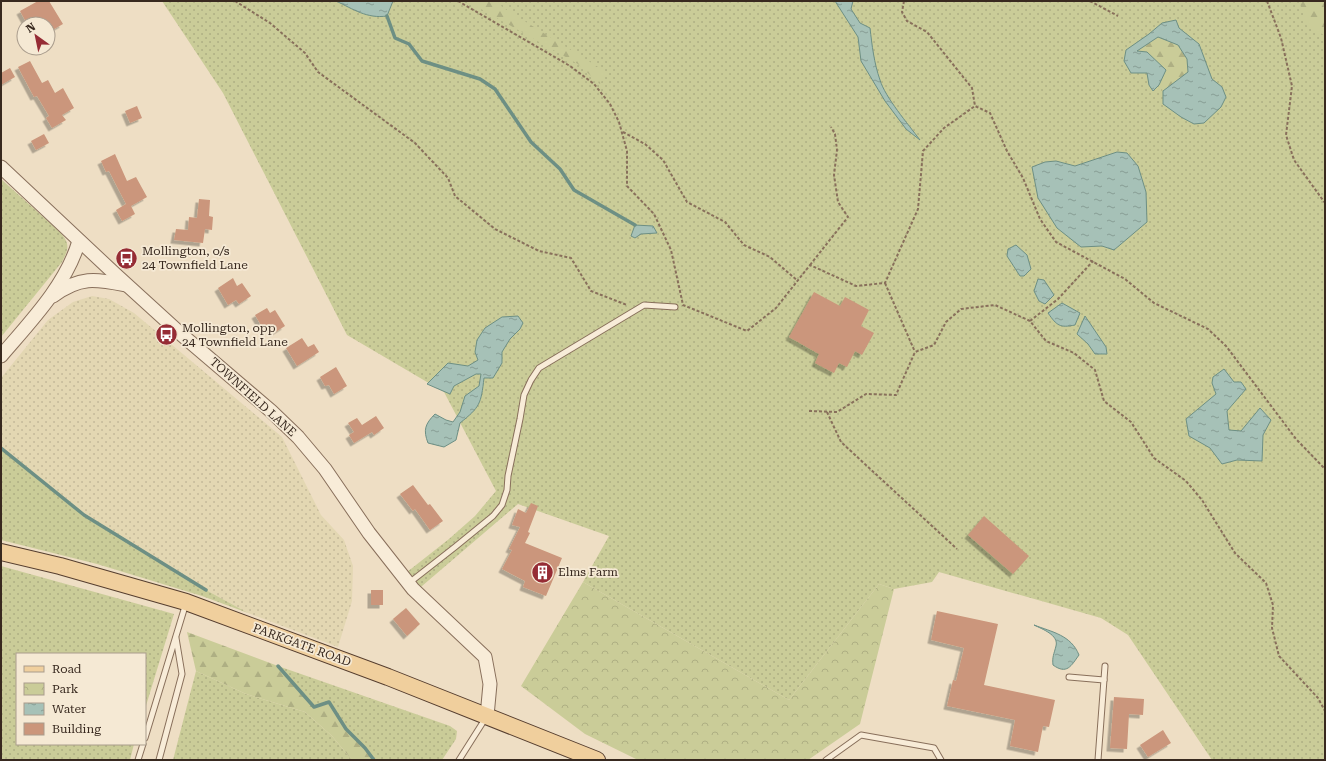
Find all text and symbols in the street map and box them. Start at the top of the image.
north arrow [16,16,56,56]
text: N [24,20,38,36]
place label: Mollington, o/s 24 Townfield Lane [142,244,248,272]
bus stop icon: Mollington, o/s 24 Townfield Lane [113,245,139,271]
place label: Mollington, opp 24 Townfield Lane [182,321,288,349]
bus stop icon: Mollington, opp 24 Townfield Lane [154,322,180,348]
street label: TOWNFIELD LANE [207,355,299,439]
building icon: Elms Farm [529,559,555,585]
place label: Elms Farm [558,565,618,579]
street label: PARKGATE ROAD [251,621,353,669]
legend [16,653,146,745]
text: Road [52,662,82,676]
text: Park [52,682,79,696]
text: Water [52,702,86,716]
text: Building [52,722,101,736]

